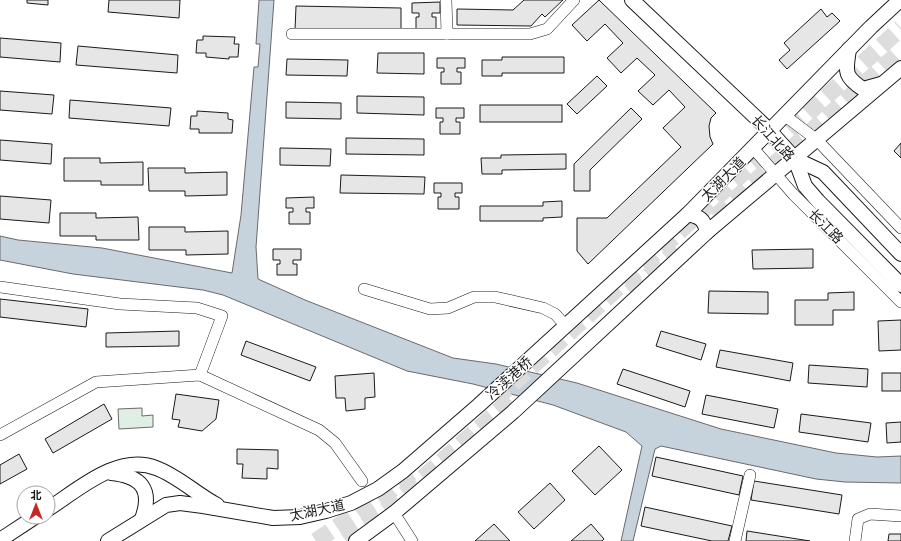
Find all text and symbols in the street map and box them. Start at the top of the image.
street label: 长江北路 [748,111,799,165]
street label: 太湖大道 [696,152,749,205]
street label: 长江路 [805,204,848,247]
street label: 冷渎港桥 [482,352,536,403]
north arrow [16,485,56,525]
text: 北 [31,487,42,502]
street label: 太湖大道 [288,494,346,525]

